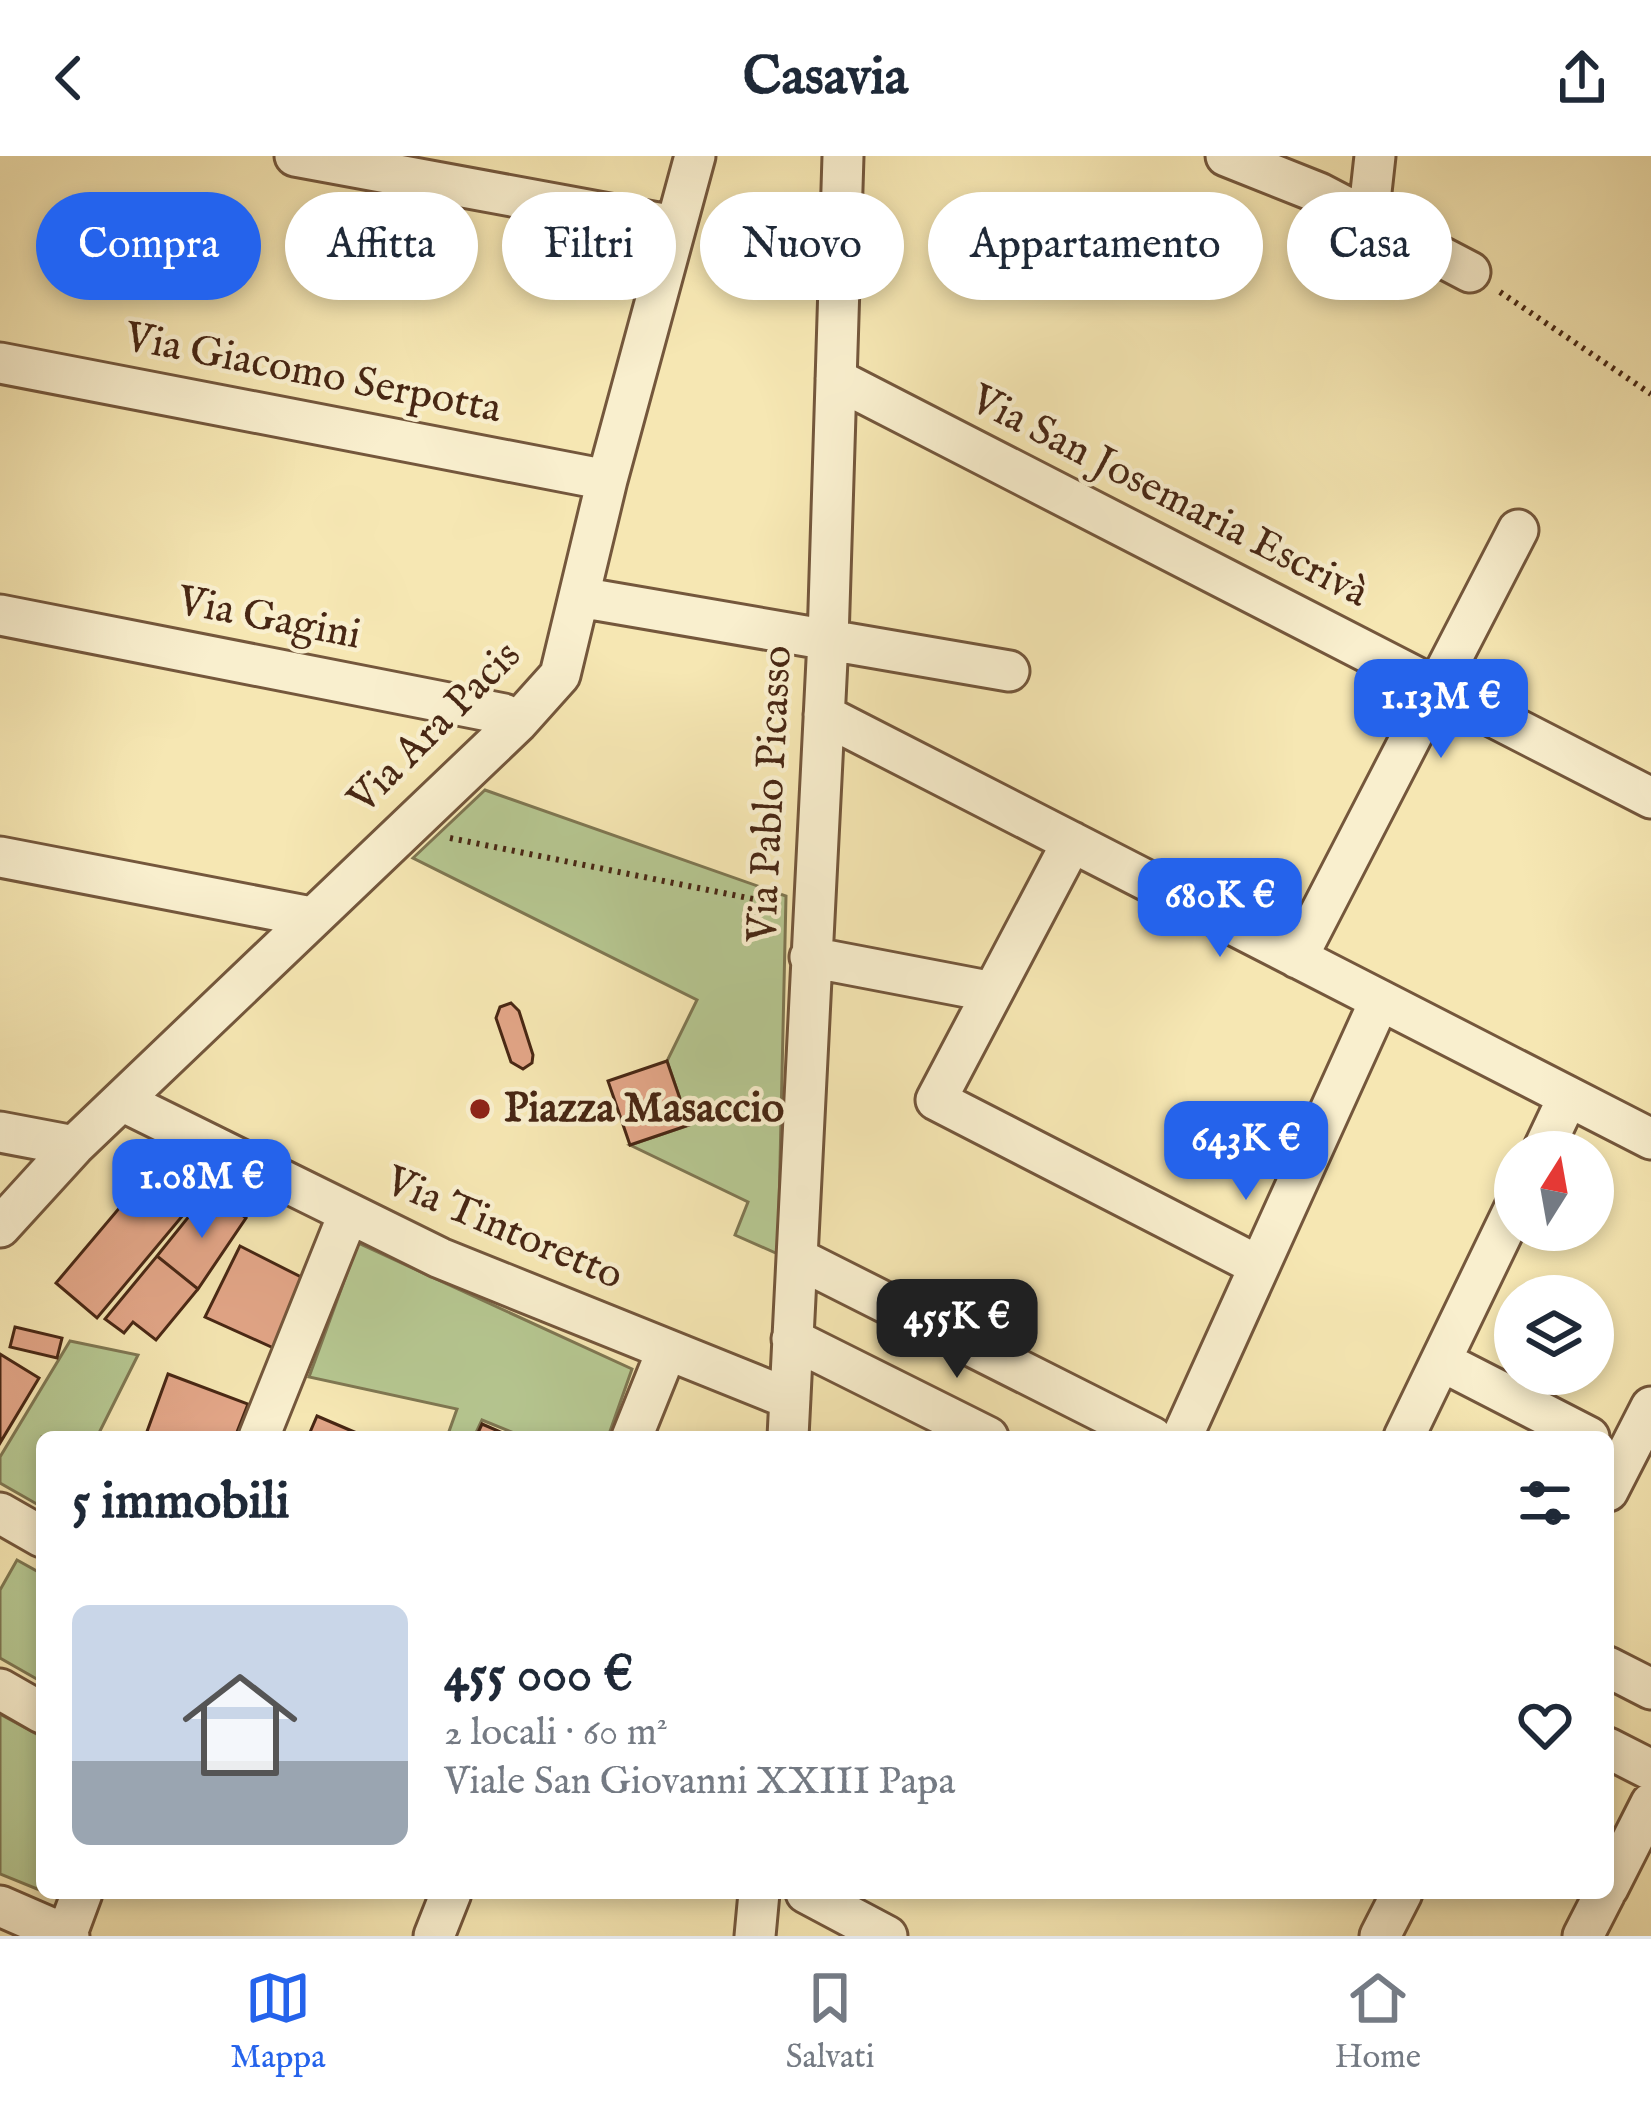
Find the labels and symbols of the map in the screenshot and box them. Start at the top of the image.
street label: Via Giacomo Serpotta [119,311,506,437]
street label: Via San Josemaria Escrivà [960,373,1378,621]
street label: Via Gagini [172,575,365,663]
street label: Via Ara Pacis [337,630,533,826]
street label: Via Pablo Picasso [737,644,805,945]
pin: 1.13M € [1330,659,1552,761]
pin: 680K € [1122,858,1318,960]
place label: Piazza Masaccio [504,1083,784,1136]
marker: Piazza Masaccio [467,1096,493,1122]
pin: 643K € [1148,1101,1344,1203]
north arrow [1494,1131,1614,1251]
pin: 1.08M € [91,1139,313,1241]
street label: Via Tintoretto [376,1155,631,1303]
pin: 455K € [859,1279,1055,1381]

